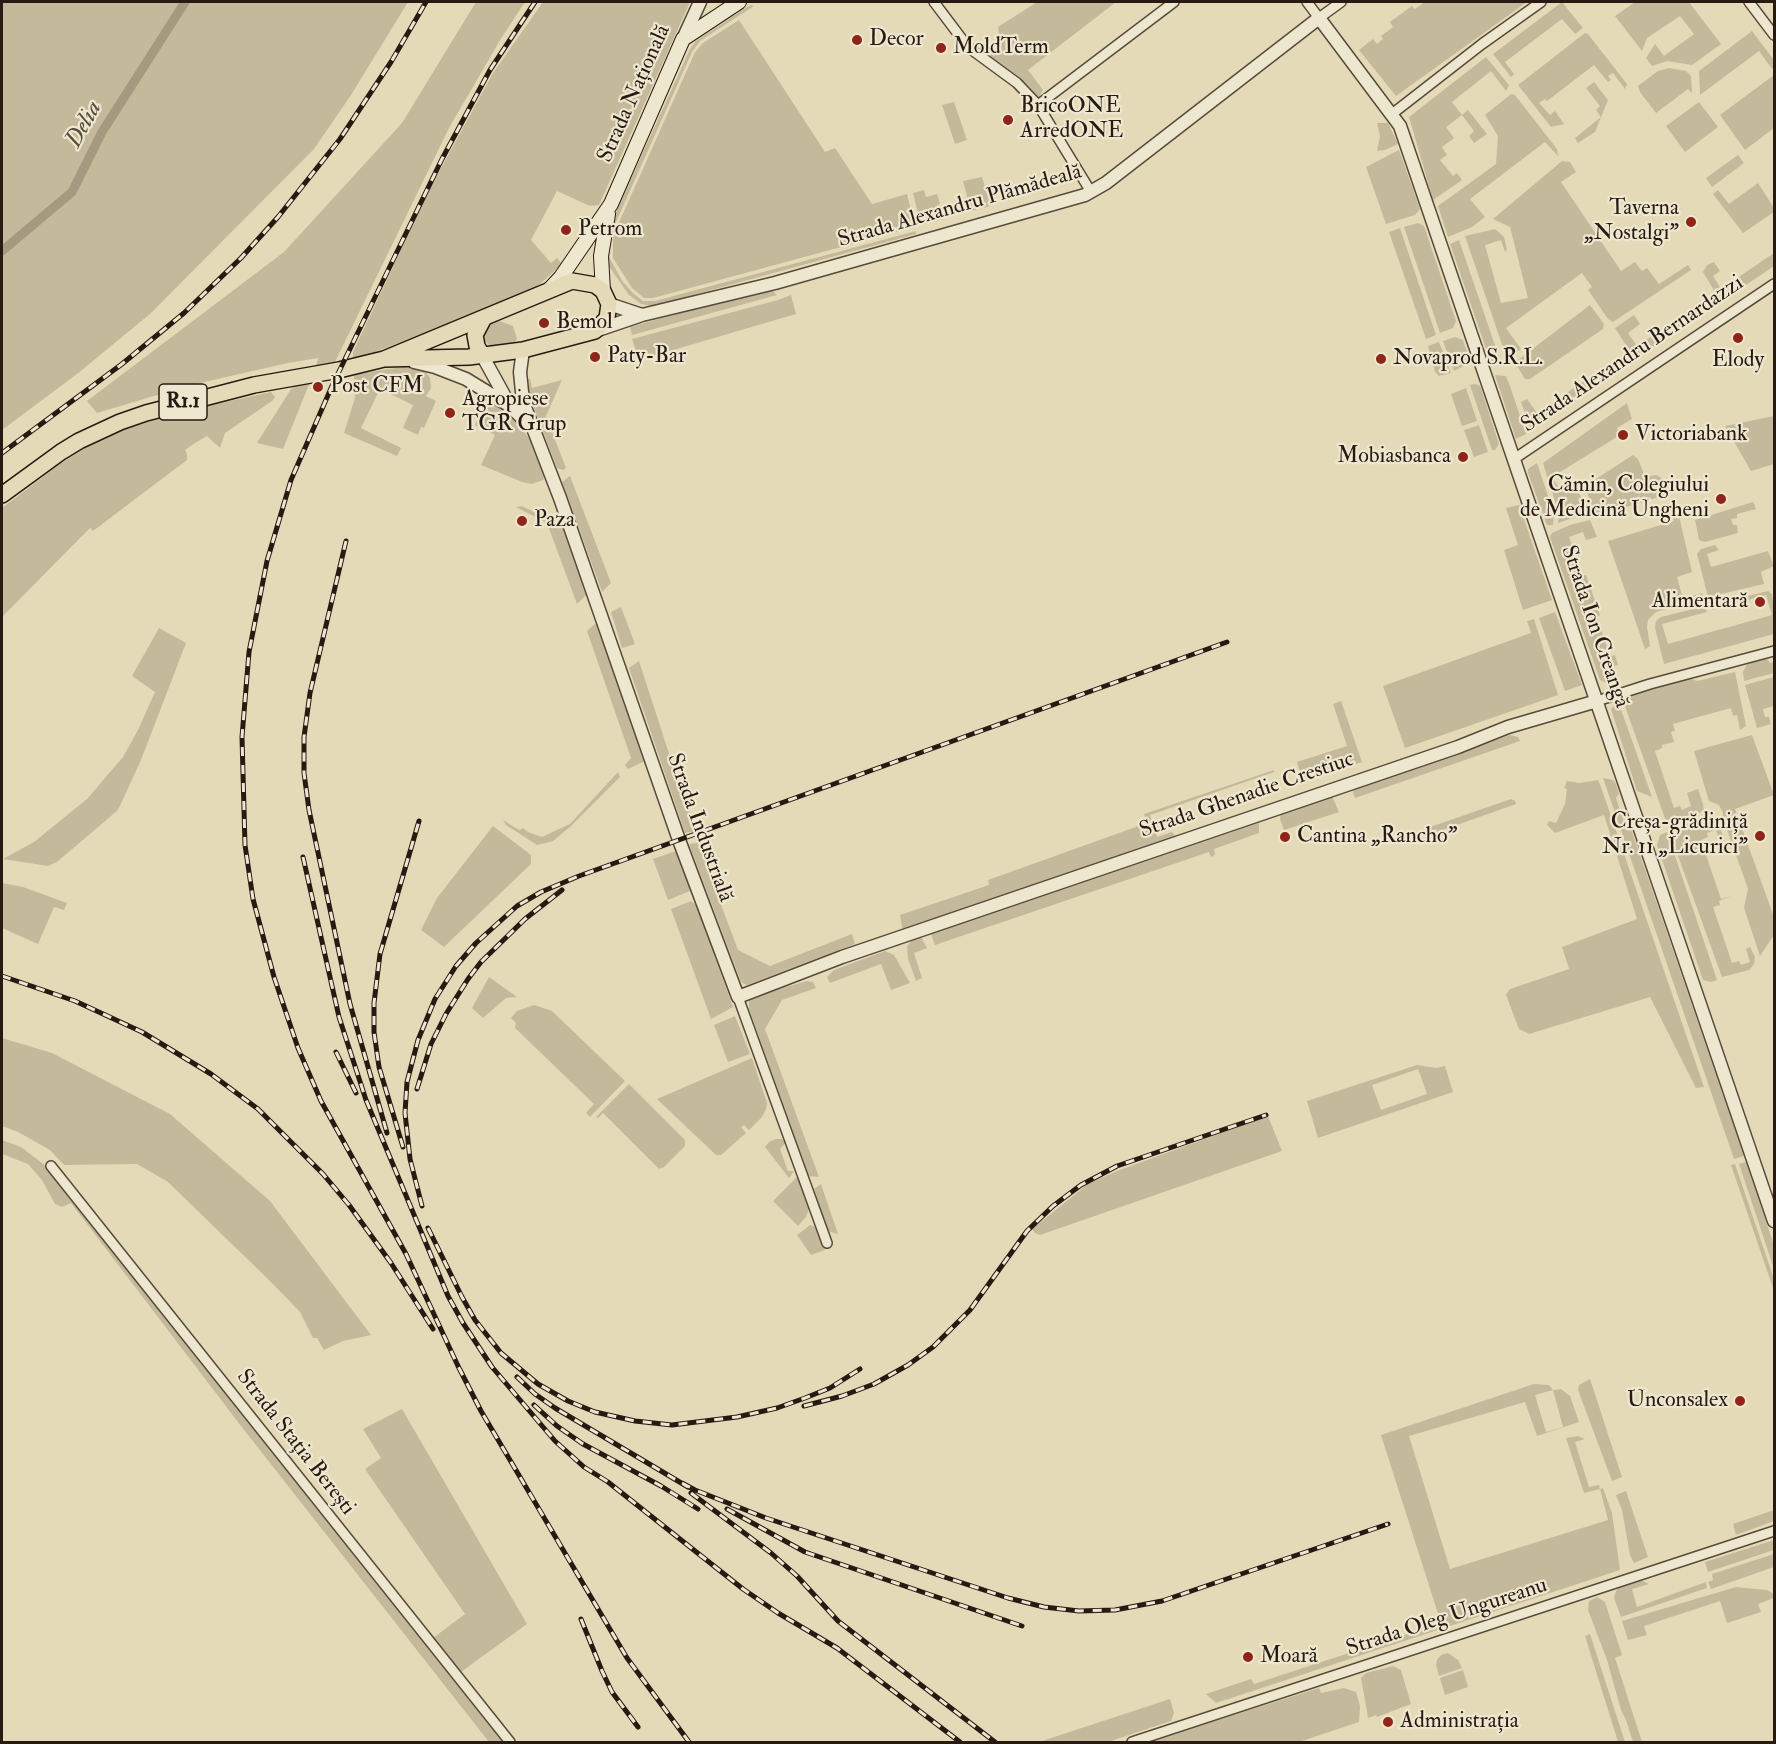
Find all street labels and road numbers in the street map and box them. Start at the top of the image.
street label: Strada Națională [593,21,677,167]
street label: Strada Alexandru Plămădeală [835,160,1085,254]
street label: Strada Alexandru Bernardazzi [1517,271,1749,439]
road number: R1.1 [159,384,207,420]
street label: Strada Ion Creangă [1554,542,1634,712]
street label: Strada Ghenadie Crestiuc [1136,747,1358,845]
street label: Strada Industrială [660,750,738,906]
street label: Strada Stația Berești [230,1365,360,1521]
street label: Strada Oleg Ungureanu [1343,1573,1551,1663]

